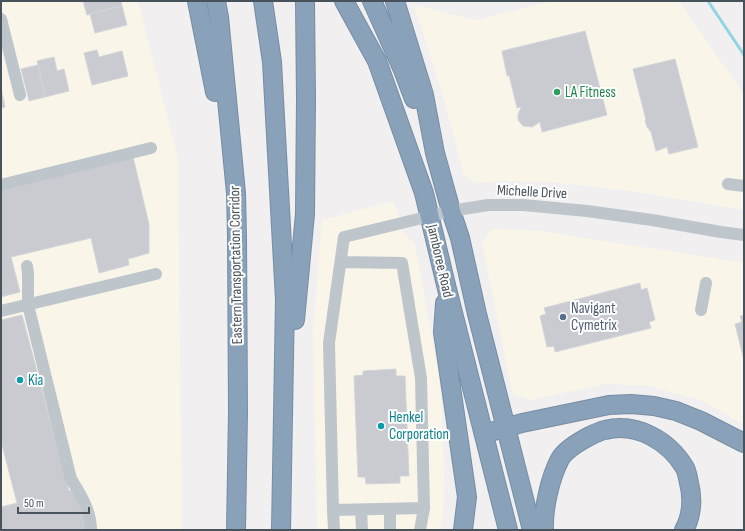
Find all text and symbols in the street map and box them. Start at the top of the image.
place label: LA Fitness [565,83,616,102]
marker: LA Fitness [552,87,562,97]
street label: Michelle Drive [496,181,568,203]
street label: Eastern Transportation Corridor [225,185,247,344]
street label: Jamboree Road [422,222,458,299]
place label: Navigant Cymetrix [571,299,617,335]
marker: Navigant Cymetrix [558,312,568,322]
place label: Kia [28,371,44,390]
marker: Kia [15,375,25,385]
place label: Henkel Corporation [389,408,449,444]
marker: Henkel Corporation [376,421,386,431]
scale bar [18,489,89,515]
text: 50 m [24,496,44,511]

